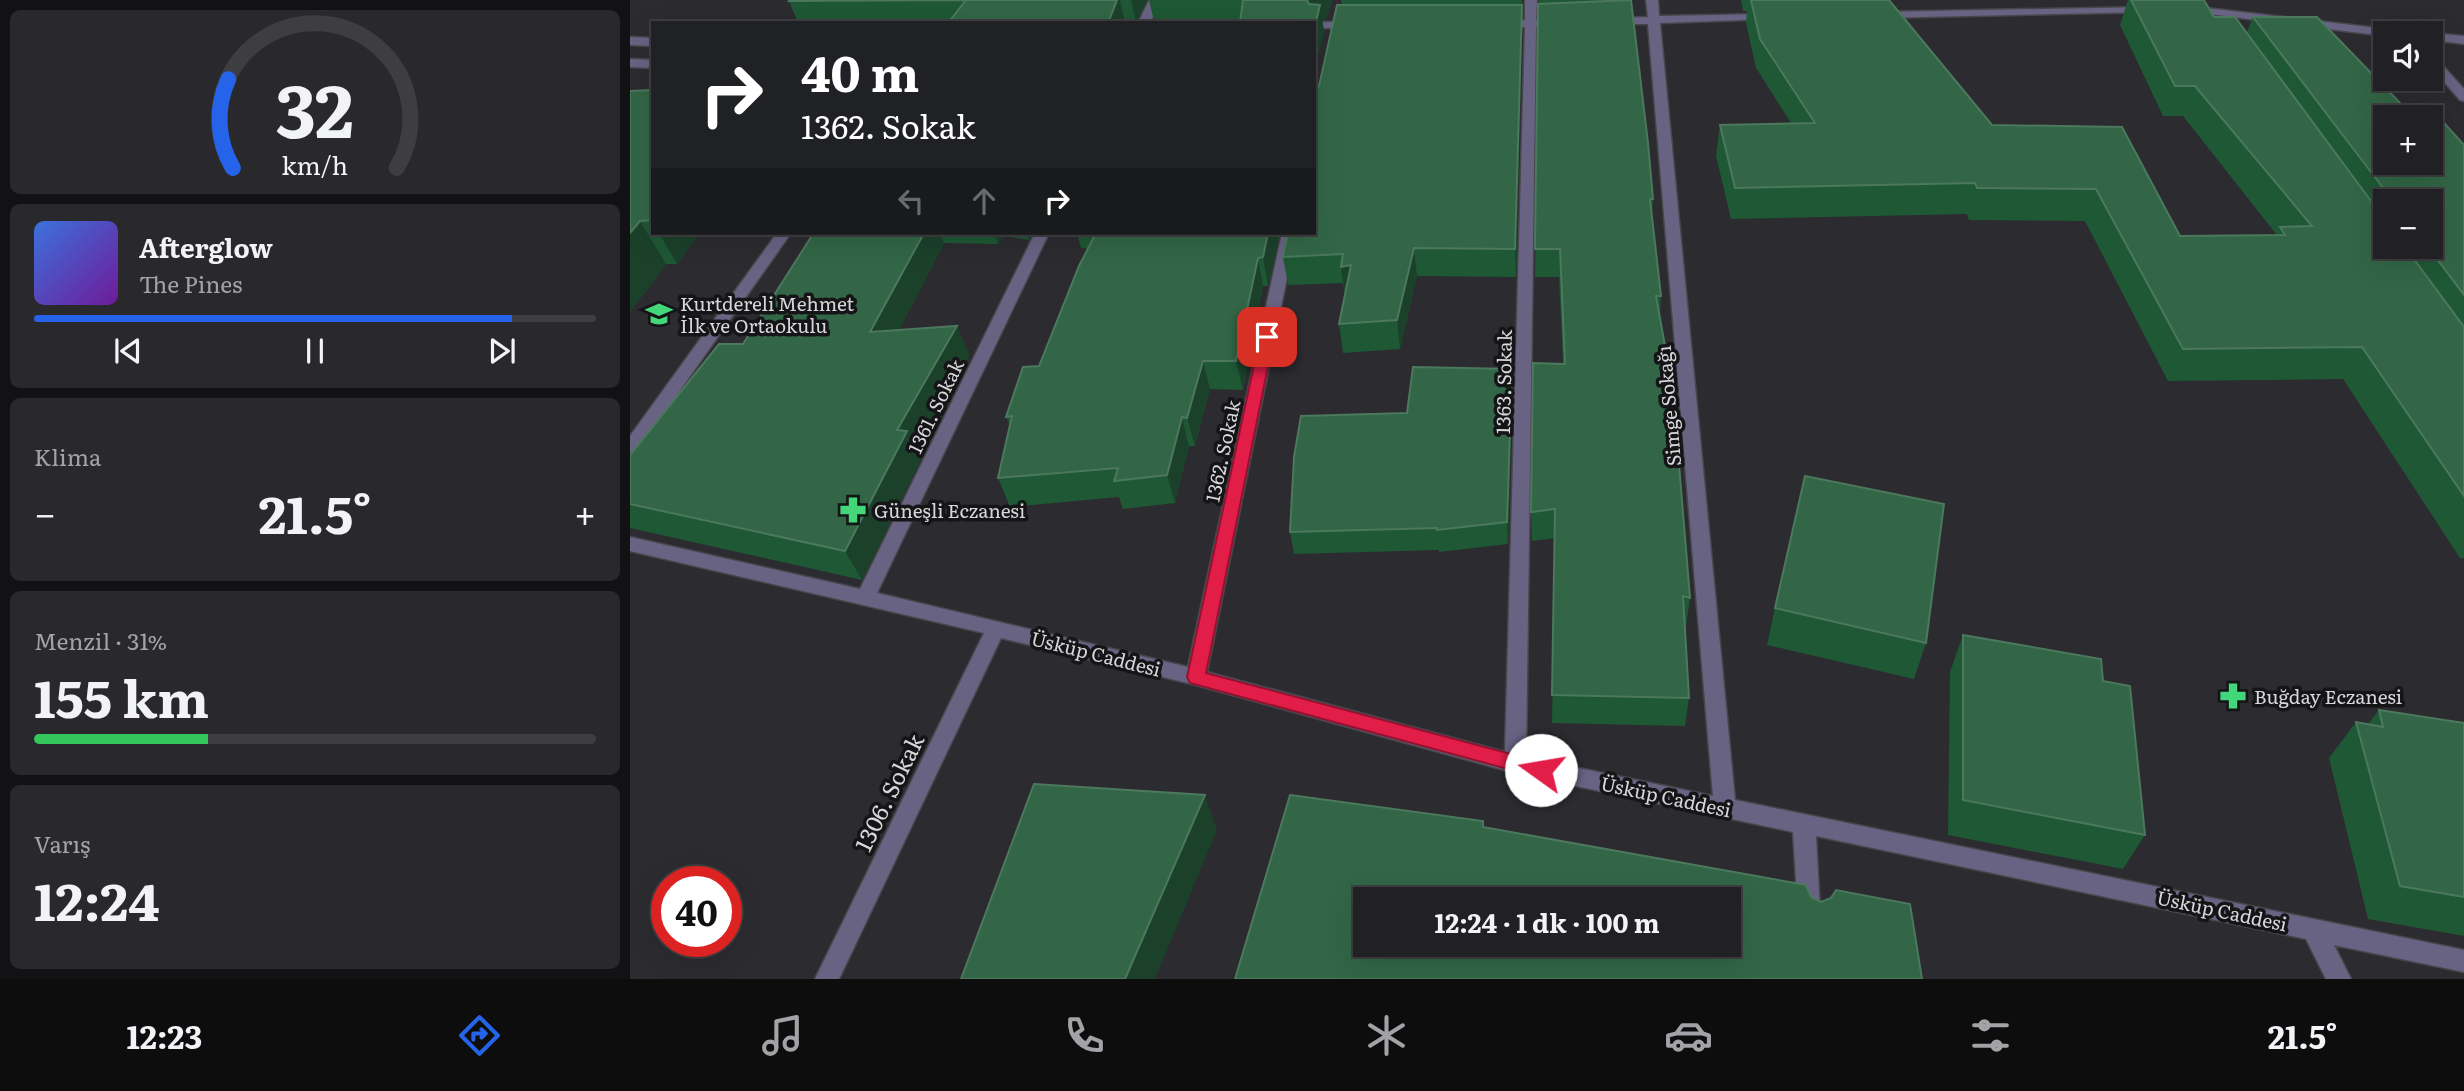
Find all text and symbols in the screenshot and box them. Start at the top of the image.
map controls [2373,21,2443,259]
button: sound [2373,21,2443,91]
text: 40 m [801,34,919,107]
icon: right [686,49,777,140]
text: 32 [276,52,354,160]
text: 1362. Sokak [801,101,975,149]
button: + [2373,105,2443,175]
text: km/h [282,146,348,183]
icon: left [892,182,930,220]
icon: ahead [965,182,1003,220]
icon: right [1038,182,1076,220]
button: − [2373,189,2443,259]
text: Afterglow [139,227,273,266]
text: The Pines [139,266,242,300]
place label: Kurtdereli Mehmet İlk ve Ortaokulu [680,289,855,339]
school or university icon: Kurtdereli Mehmet İlk ve Ortaokulu [644,299,674,329]
pin [1237,307,1297,367]
icon: arrive [1248,318,1286,356]
street label: 1363. Sokak [1488,329,1518,434]
icon: previous [109,332,147,370]
icon: pause [296,332,334,370]
icon: next [483,332,521,370]
street label: Simge Sokağı [1649,345,1687,467]
street label: 1361. Sokak [900,354,970,458]
street label: 1362. Sokak [1198,397,1247,505]
text: Klima [34,439,101,473]
text: 21.5° [258,473,372,550]
text: − [34,483,56,540]
text: + [574,483,596,540]
pharmacy icon: Güneşli Eczanesi [838,495,868,525]
place label: Güneşli Eczanesi [874,496,1025,524]
text: Menzil · 31% [34,623,167,657]
street label: Üsküp Caddesi [1028,623,1164,683]
text: 155 km [34,657,209,734]
pharmacy icon: Buğday Eczanesi [2218,681,2248,711]
place label: Buğday Eczanesi [2254,682,2402,710]
street label: 1306. Sokak [845,727,932,857]
position arrow [1504,733,1578,807]
street label: Üsküp Caddesi [1598,769,1734,823]
text: Varış [34,826,91,860]
text: 12:24 [34,860,160,937]
speed limit sign: 40 [651,866,742,957]
street label: Üsküp Caddesi [2154,883,2290,937]
text: 12:24 · 1 dk · 100 m [1434,902,1660,941]
text: 12:23 [127,1011,202,1059]
icon: directions [455,1011,504,1060]
icon: music [758,1011,807,1060]
icon: phone [1060,1011,1109,1060]
icon: climate [1362,1011,1411,1060]
icon: car [1664,1011,1713,1060]
icon: filters [1966,1011,2015,1060]
text: 21.5° [2268,1011,2337,1059]

